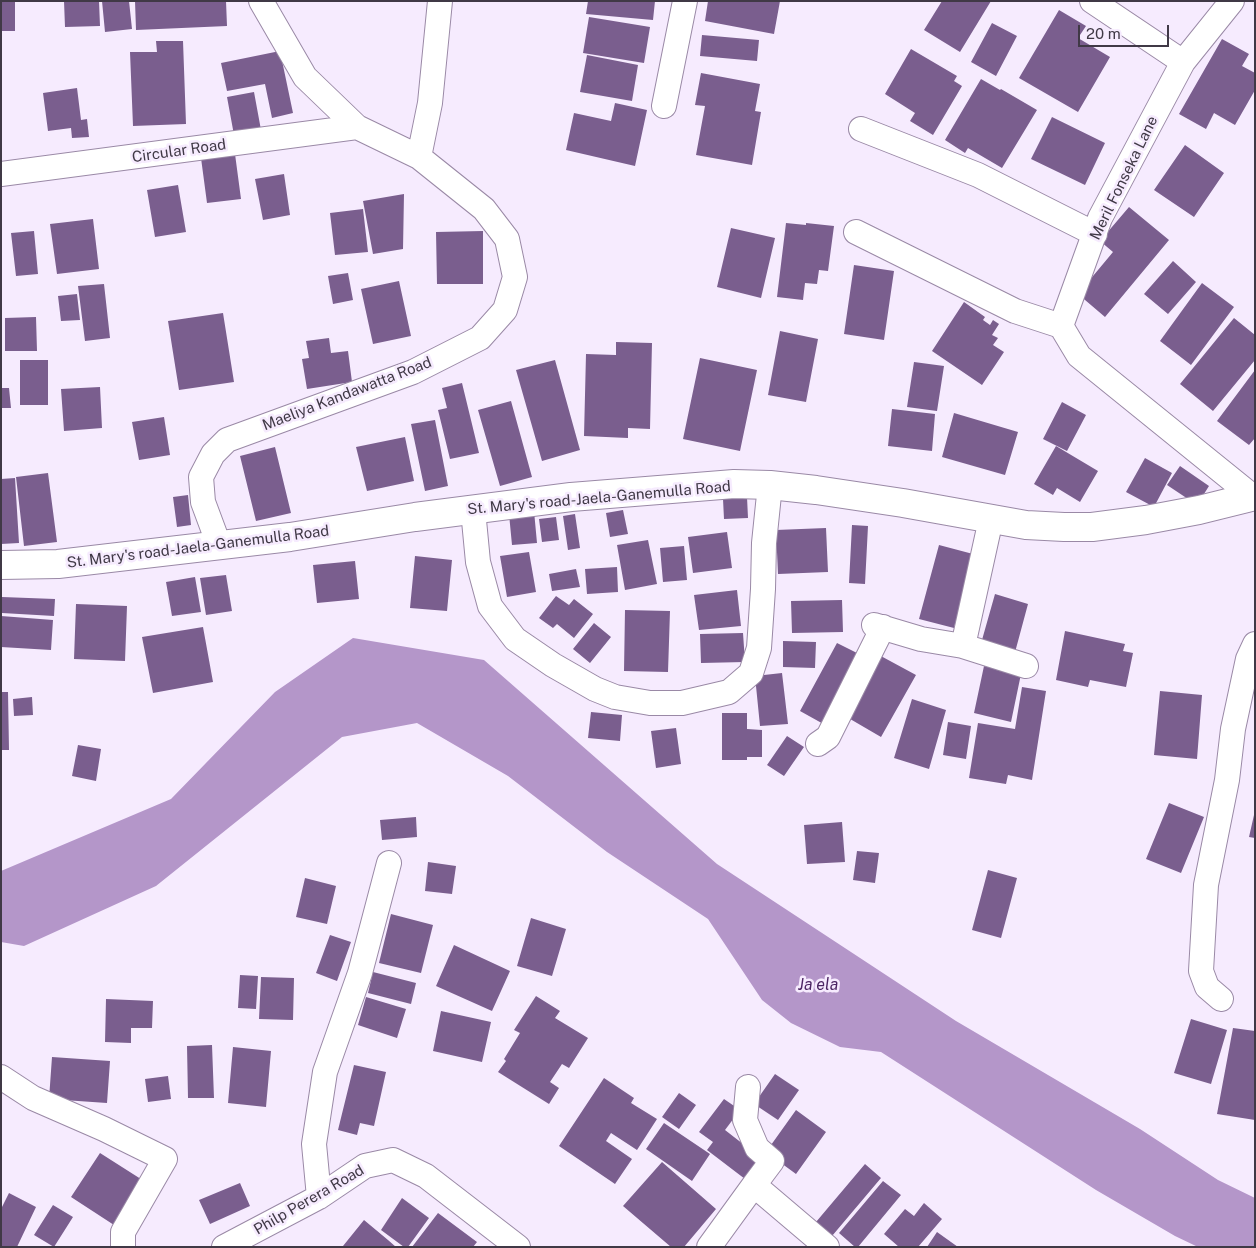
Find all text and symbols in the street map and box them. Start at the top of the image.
scale bar [1081,15,1172,47]
text: 20 m [1086,25,1121,42]
street label: Meril Fonseka Lane [1086,113,1162,243]
street label: Circular Road [131,136,227,166]
street label: Maeliya Kandawatta Road [260,353,434,435]
street label: St. Mary's road-Jaela-Ganemulla Road [467,478,731,518]
street label: St. Mary's road-Jaela-Ganemulla Road [66,522,330,572]
water label: Ja ela [798,975,838,995]
street label: Philp Perera Road [251,1161,367,1239]

